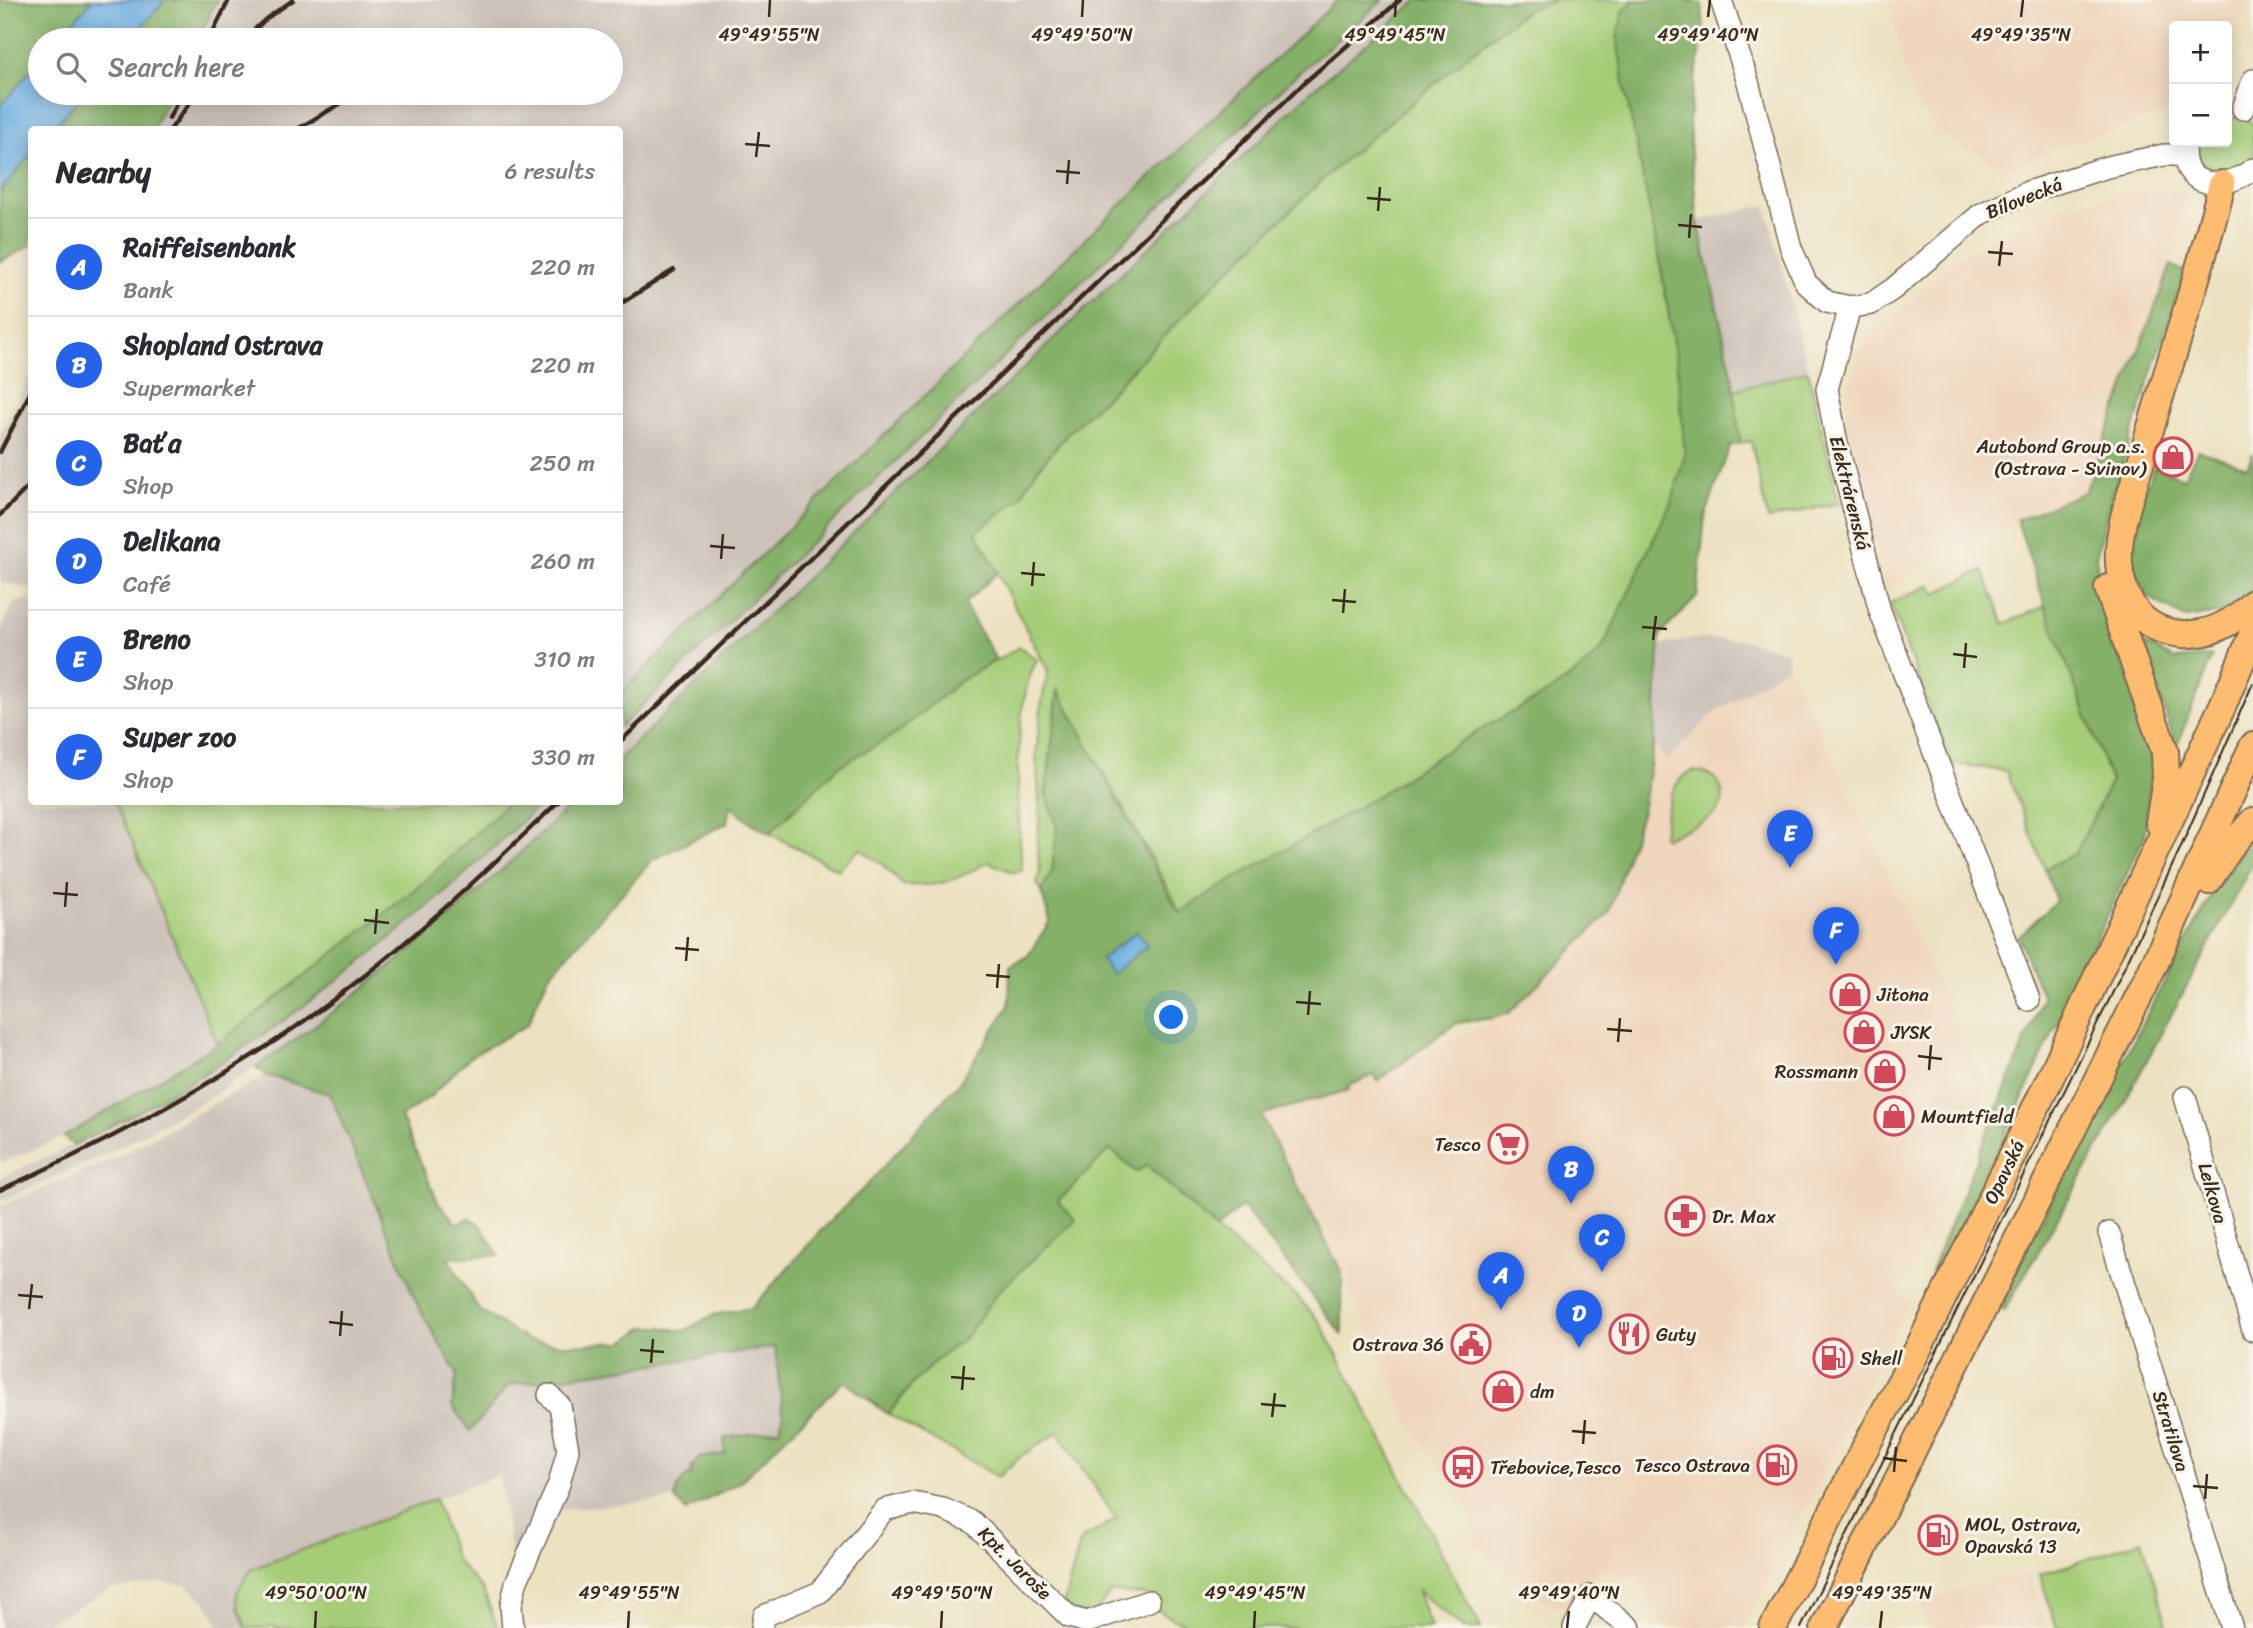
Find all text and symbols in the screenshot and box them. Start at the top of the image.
text: 49°49'55"N [719,19,820,51]
text: 49°49'50"N [1031,19,1133,51]
text: 49°49'45"N [1344,19,1446,51]
text: 49°49'40"N [1657,19,1759,51]
text: 49°49'35"N [1971,19,2071,51]
map controls [2169,21,2232,147]
button: + [2169,21,2232,84]
search box [28,28,623,105]
text: Search here [108,44,245,90]
icon: search [52,48,90,86]
button: − [2169,84,2232,147]
text: Nearby [56,145,151,199]
text: 6 results [505,151,595,192]
street label: Bílovecká [1981,168,2068,228]
text: Raiffeisenbank [123,224,296,270]
text: A [71,247,87,288]
text: 220 m [530,247,595,288]
text: Bank [123,270,174,311]
text: Shopland Ostrava [123,322,323,368]
text: B [72,345,86,386]
text: 220 m [530,345,595,386]
text: Supermarket [123,368,255,409]
text: Baťa [123,420,181,466]
place label: Autobond Group a.s. (Ostrava - Svinov) [1975,430,2147,485]
street label: Elektrárenská [1820,432,1880,554]
shop icon: Autobond Group a.s. (Ostrava - Svinov) [2152,436,2194,478]
text: C [72,443,86,484]
text: 250 m [529,443,595,484]
text: Shop [123,466,173,507]
text: Delikana [123,518,221,564]
text: D [72,541,86,582]
text: 260 m [530,541,595,582]
text: Café [123,564,171,605]
text: Breno [123,616,191,662]
text: E [73,639,85,680]
text: 310 m [534,639,595,680]
text: Shop [123,662,173,703]
text: Super zoo [123,714,236,760]
text: F [73,737,85,778]
text: 330 m [532,737,595,778]
text: Shop [123,760,173,801]
pin: E [1767,810,1813,868]
pin: F [1813,907,1859,965]
shop icon: Jitona [1829,973,1871,1015]
place label: Jitona [1876,978,1929,1011]
your location [1154,1000,1188,1034]
shop icon: JYSK [1843,1011,1885,1053]
place label: JYSK [1890,1016,1932,1049]
shop icon: Rossmann [1864,1050,1906,1092]
place label: Rossmann [1775,1055,1858,1088]
shop icon: Mountfield [1873,1095,1915,1137]
place label: Mountfield [1921,1100,2016,1133]
supermarket icon: Tesco [1487,1123,1529,1165]
place label: Tesco [1435,1128,1481,1161]
street label: Opavská [1974,1134,2034,1210]
pin: B [1548,1146,1594,1204]
street label: Lelkova [2189,1159,2238,1228]
pharmacy icon: Dr. Max [1664,1195,1706,1237]
place label: Dr. Max [1712,1200,1776,1233]
pin: C [1579,1214,1625,1272]
pin: A [1478,1252,1524,1310]
pin: D [1556,1290,1602,1348]
restaurant icon: Guty [1608,1313,1650,1355]
place label: Guty [1656,1318,1696,1351]
public building icon: Ostrava 36 [1450,1323,1492,1365]
place label: Ostrava 36 [1353,1328,1444,1361]
fuel station icon: Shell [1812,1337,1854,1379]
place label: Shell [1860,1342,1903,1375]
shop icon: dm [1482,1370,1524,1412]
place label: dm [1530,1375,1555,1408]
street label: Stratilova [2143,1386,2199,1476]
fuel station icon: Tesco Ostrava [1756,1444,1798,1486]
bus stop icon: Třebovice,Tesco [1442,1446,1484,1488]
place label: Tesco Ostrava [1634,1449,1750,1482]
place label: Třebovice,Tesco [1490,1451,1621,1484]
place label: MOL, Ostrava, Opavská 13 [1965,1508,2082,1563]
fuel station icon: MOL, Ostrava, Opavská 13 [1917,1514,1959,1556]
street label: Kpt. Jaroše [970,1518,1060,1608]
text: 49°50'00"N [265,1577,367,1609]
text: 49°49'55"N [579,1577,680,1609]
text: 49°49'50"N [891,1577,993,1609]
text: 49°49'45"N [1204,1577,1306,1609]
text: 49°49'40"N [1518,1577,1620,1609]
text: 49°49'35"N [1832,1577,1932,1609]

